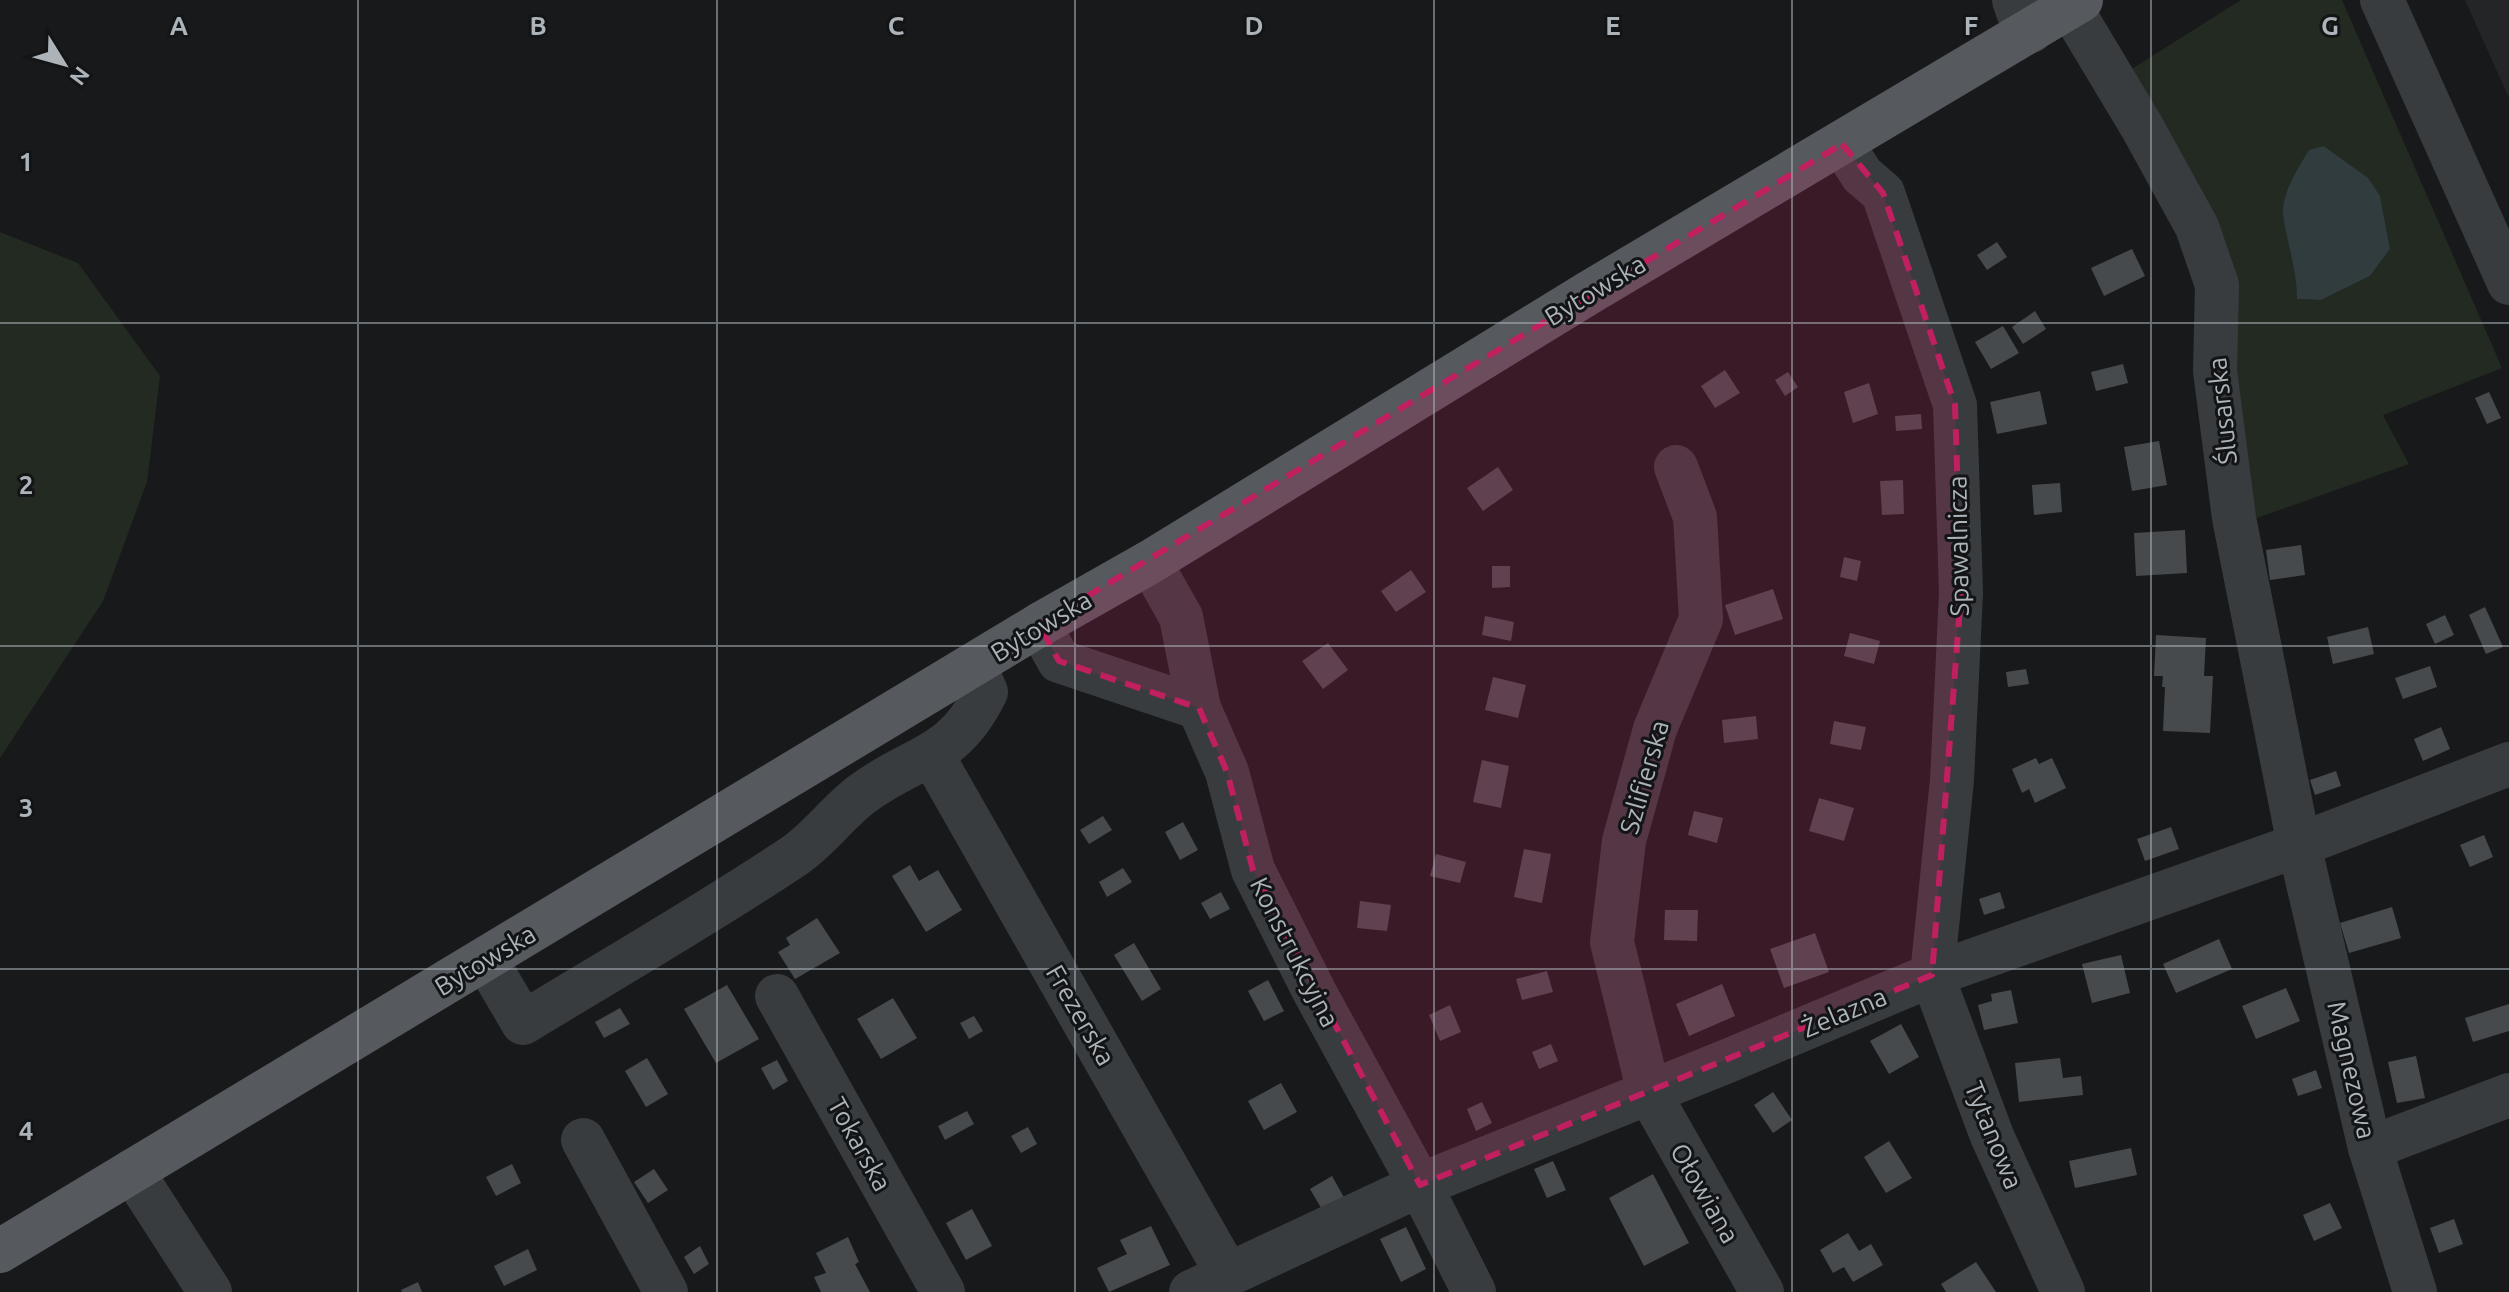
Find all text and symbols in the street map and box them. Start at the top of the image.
text: A [170,11,189,40]
text: B [529,11,547,40]
text: C [888,11,905,40]
text: D [1245,11,1263,40]
text: E [1605,11,1621,40]
text: F [1964,11,1978,40]
text: G [2321,11,2339,40]
north arrow [24,24,104,104]
text: N [65,62,95,90]
text: 1 [19,147,33,176]
street label: Bytowska [1539,249,1651,331]
street label: Ślusarska [2202,356,2242,466]
text: 2 [19,470,33,499]
street label: Spawalnicza [1942,475,1974,617]
street label: Bytowska [985,585,1097,667]
street label: Szlifierska [1614,717,1674,837]
text: 3 [19,793,33,822]
street label: Konstrukcyjna [1245,872,1345,1032]
street label: Bytowska [429,919,541,1001]
street label: Frezerska [1041,960,1121,1070]
street label: Żelazna [1797,981,1891,1043]
street label: Magnezowa [2322,998,2382,1142]
street label: Tytanowa [1959,1077,2029,1193]
street label: Tokarska [822,1092,898,1196]
text: 4 [19,1116,33,1145]
street label: Ołowiana [1665,1138,1745,1248]

